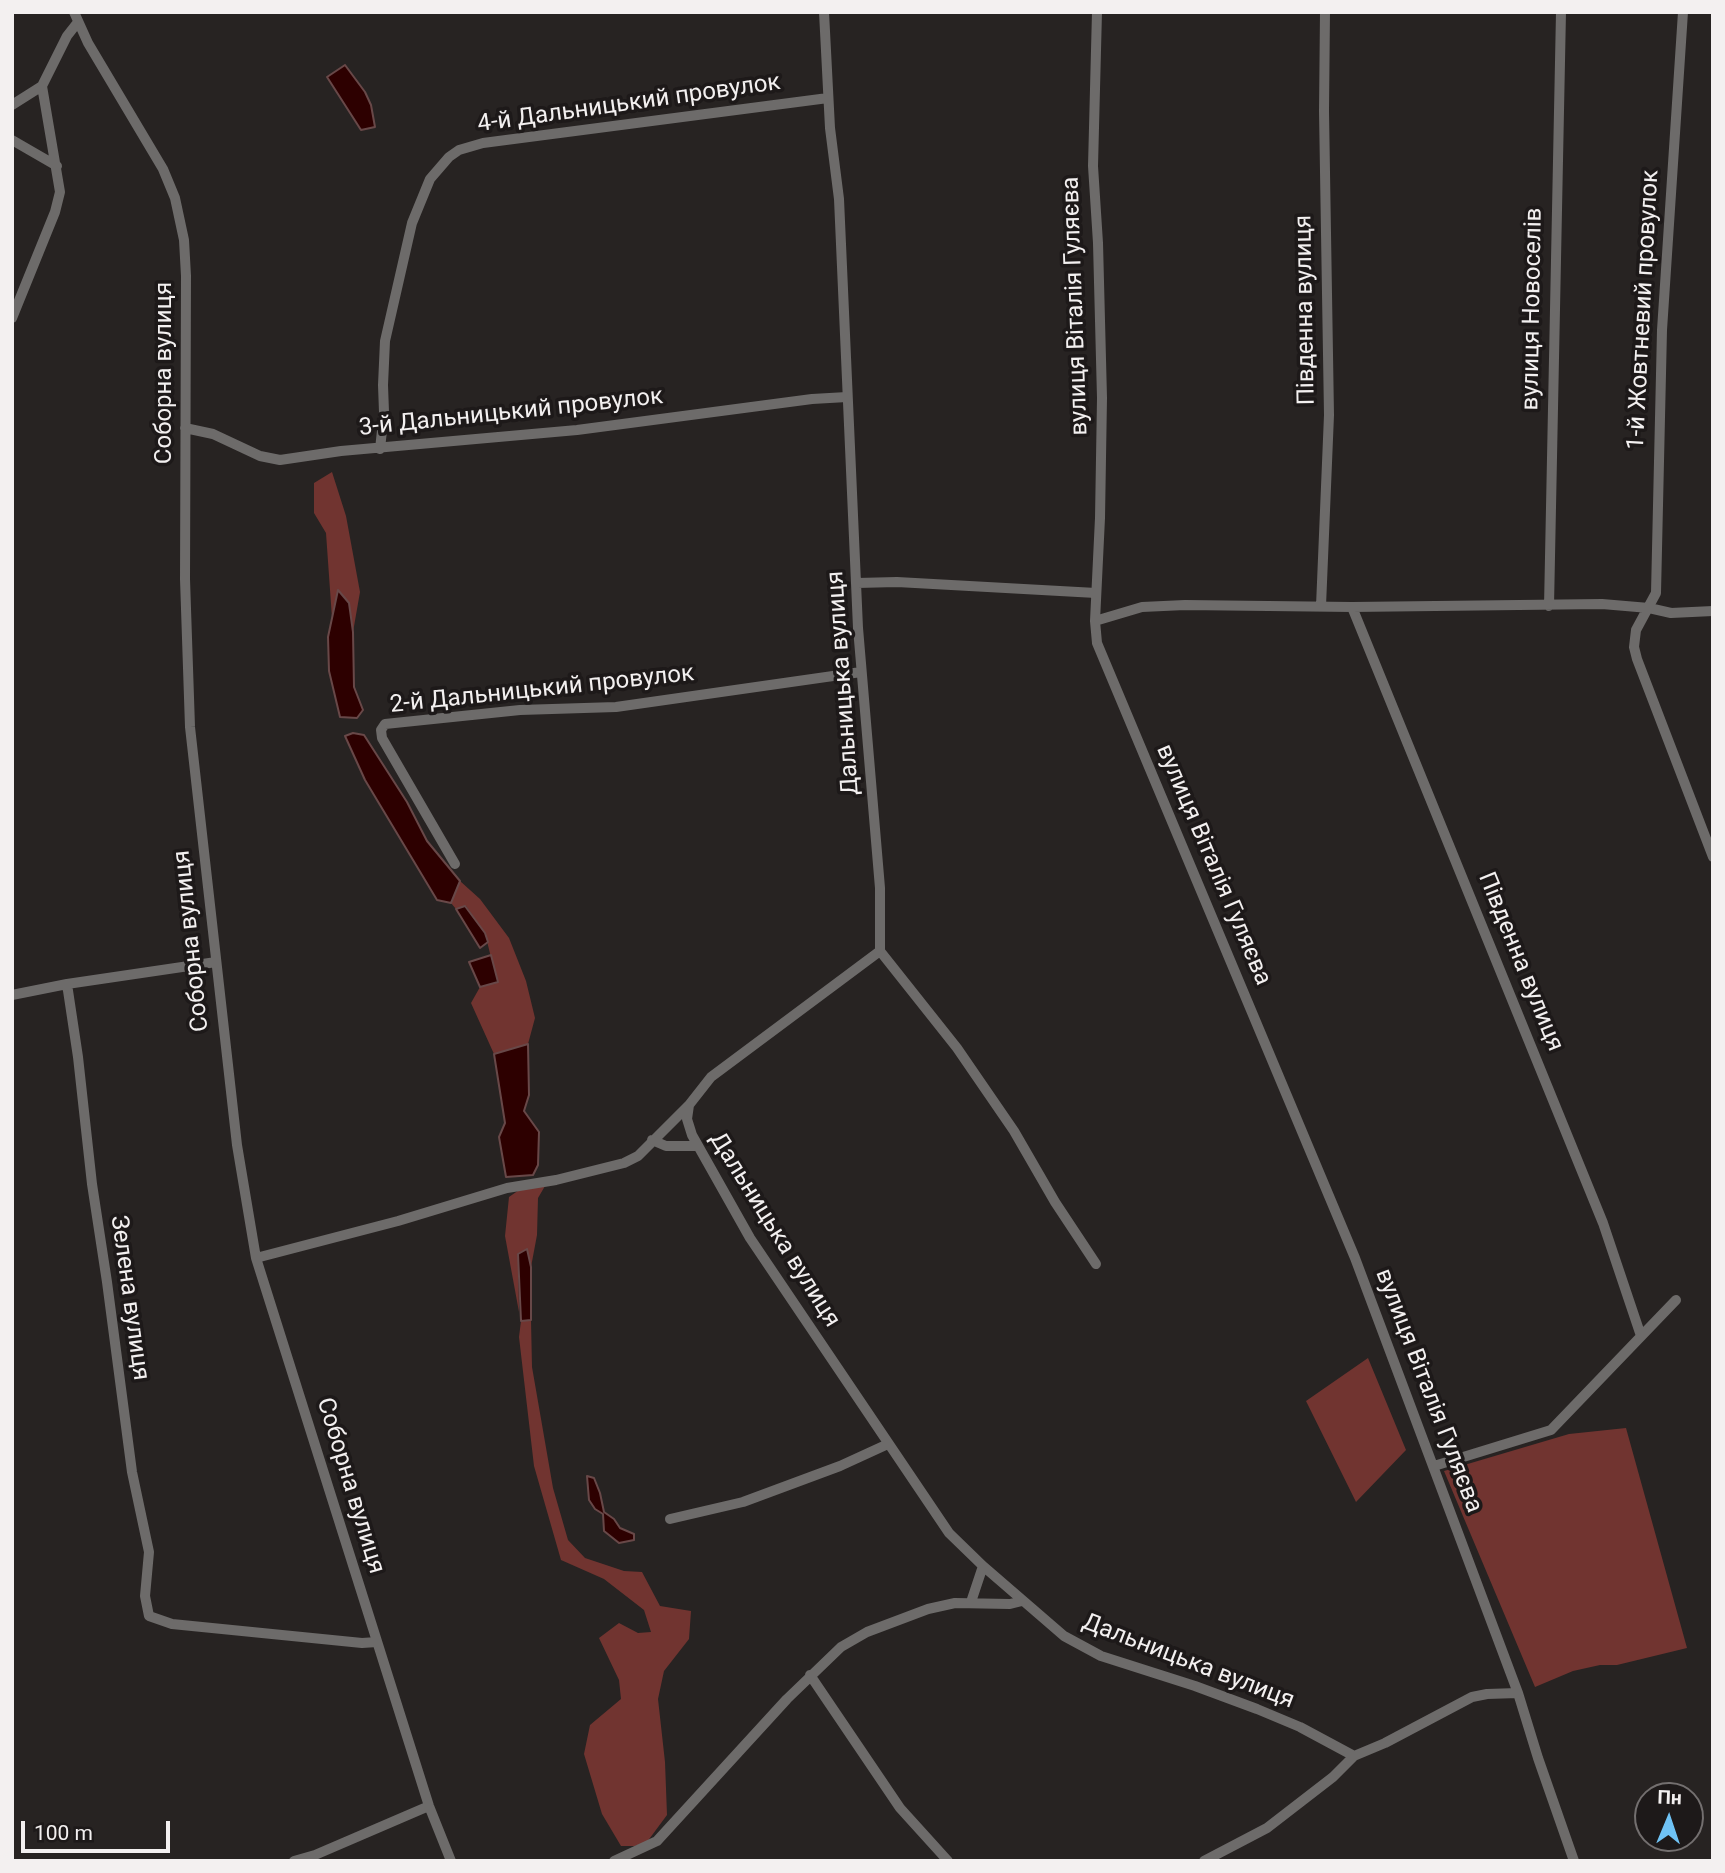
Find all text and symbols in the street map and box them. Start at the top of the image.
street label: 4-й Дальницький провулок [476,68,782,140]
street label: 1-й Жовтневий провулок [1622,169,1666,451]
street label: вулиця Віталія Гуляєва [1057,176,1095,436]
street label: вулиця Новоселів [1517,207,1549,411]
street label: Південна вулиця [1290,215,1322,405]
street label: Соборна вулиця [151,282,179,464]
street label: 3-й Дальницький провулок [358,383,664,443]
street label: Дальницька вулиця [822,570,866,796]
street label: 2-й Дальницький провулок [389,660,695,720]
street label: вулиця Віталія Гуляєва [1149,740,1277,990]
street label: Соборна вулиця [168,849,216,1033]
street label: Південна вулиця [1471,868,1569,1056]
street label: Дальницька вулиця [702,1127,846,1333]
street label: Зелена вулиця [103,1214,155,1382]
street label: вулиця Віталія Гуляєва [1368,1265,1488,1517]
street label: Соборна вулиця [310,1395,390,1577]
street label: Дальницька вулиця [1078,1608,1298,1716]
north arrow [1634,1782,1704,1852]
text: Пн [1657,1786,1682,1809]
scale bar [24,1806,173,1850]
text: 100 m [34,1821,93,1845]

